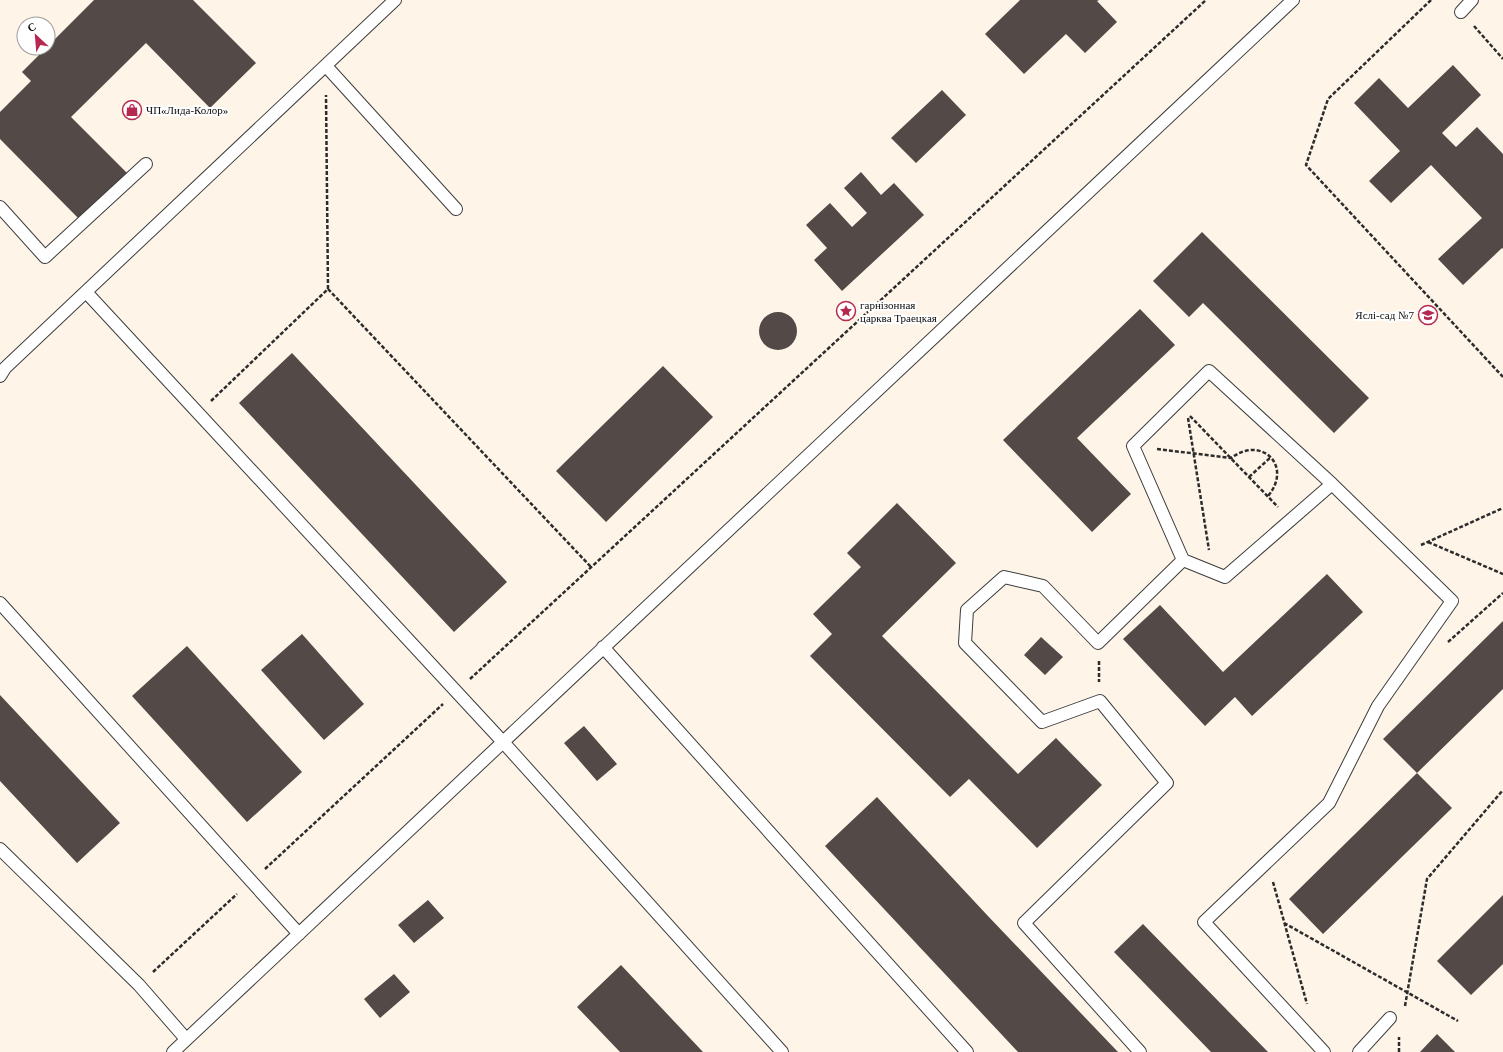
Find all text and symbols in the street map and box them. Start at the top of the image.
north arrow [16,16,56,56]
text: С [25,20,38,34]
shop icon: ЧП«Лида-Колор» [121,99,143,121]
place label: ЧП«Лида-Колор» [146,104,228,116]
place label: гарнізонная царква Траецкая [860,299,937,324]
place icon: гарнізонная царква Траецкая [835,300,857,322]
school or university icon: Яслі-сад №7 [1417,304,1439,326]
place label: Яслі-сад №7 [1355,309,1414,321]

